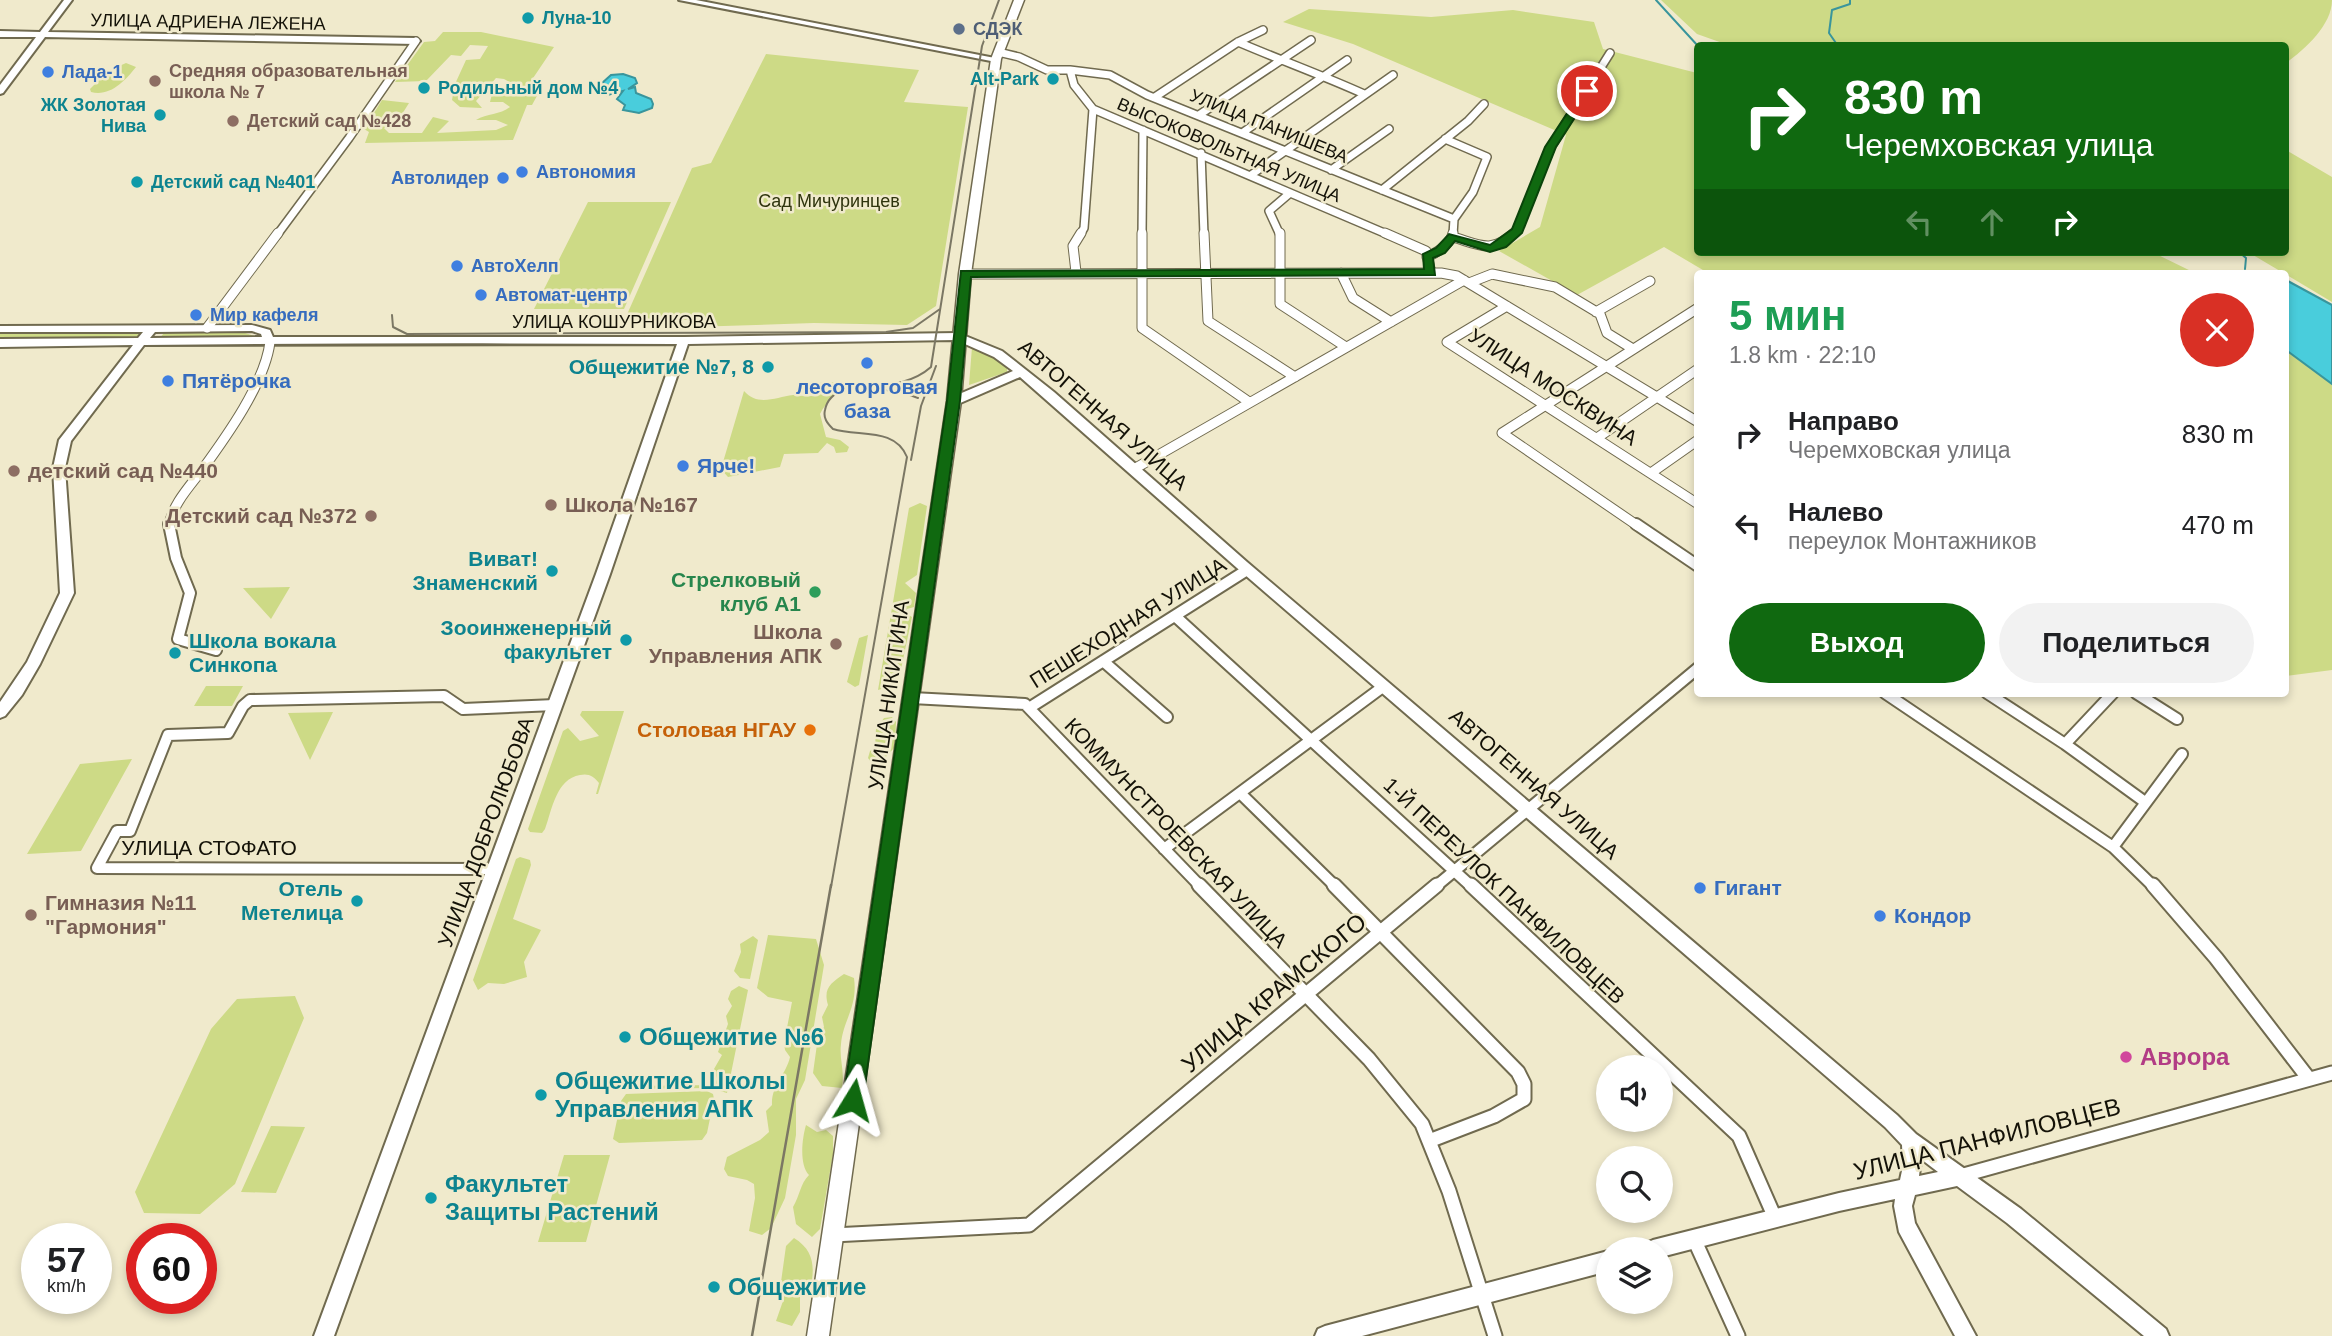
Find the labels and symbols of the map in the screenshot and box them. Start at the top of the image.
place label: Луна-10 [542,8,612,28]
street label: УЛИЦА АДРИЕНА ЛЕЖЕНА [90,10,326,34]
marker: Луна-10 [520,10,536,26]
place label: СДЭК [973,19,1023,39]
marker: СДЭК [951,21,967,37]
place label: Средняя образовательная школа № 7 [169,61,408,102]
pin [1557,61,1617,121]
place label: Лада-1 [62,62,123,82]
marker: Лада-1 [40,64,56,80]
place label: Alt-Park [970,69,1040,89]
marker: Alt-Park [1045,71,1061,87]
marker: Средняя образовательная школа № 7 [147,73,163,89]
place label: Родильный дом №4 [438,78,618,98]
marker: Родильный дом №4 [416,80,432,96]
street label: УЛИЦА ПАНИШЕВА [1187,85,1351,167]
street label: ВЫСОКОВОЛЬТНАЯ УЛИЦА [1114,94,1344,206]
place label: ЖК Золотая Нива [40,95,147,136]
marker: ЖК Золотая Нива [152,107,168,123]
place label: Детский сад №428 [247,111,411,131]
marker: Детский сад №428 [225,113,241,129]
place label: Автономия [536,162,636,182]
marker: Автономия [514,164,530,180]
place label: Автолидер [391,168,489,188]
marker: Автолидер [495,170,511,186]
place label: Детский сад №401 [151,172,315,192]
marker: Детский сад №401 [129,174,145,190]
park label: Сад Мичуринцев [758,191,900,211]
place label: АвтоХелп [471,256,559,276]
marker: АвтоХелп [449,258,465,274]
place label: Автомат-центр [495,285,628,305]
marker: Автомат-центр [473,287,489,303]
place label: Мир кафеля [210,305,319,325]
marker: Мир кафеля [188,307,204,323]
street label: УЛИЦА КОШУРНИКОВА [512,312,716,332]
street label: УЛИЦА МОСКВИНА [1465,323,1642,450]
street label: АВТОГЕННАЯ УЛИЦА [1014,335,1193,494]
place label: Общежитие №7, 8 [569,355,754,378]
marker: лесоторговая база [859,355,875,371]
marker: Общежитие №7, 8 [760,359,776,375]
place label: Пятёрочка [182,369,291,392]
marker: Пятёрочка [160,373,176,389]
place label: лесоторговая база [796,375,938,422]
place label: Ярче! [697,454,755,477]
marker: Ярче! [675,458,691,474]
place label: детский сад №440 [28,459,218,482]
marker: детский сад №440 [6,463,22,479]
place label: Школа №167 [565,493,698,516]
marker: Школа №167 [543,497,559,513]
place label: Детский сад №372 [165,504,357,527]
marker: Детский сад №372 [363,508,379,524]
place label: Виват! Знаменский [413,547,538,594]
street label: ПЕШЕХОДНАЯ УЛИЦА [1025,553,1230,692]
marker: Виват! Знаменский [544,563,560,579]
place label: Стрелковый клуб А1 [671,568,801,615]
marker: Стрелковый клуб А1 [807,584,823,600]
street label: УЛИЦА НИКИТИНА [864,598,913,791]
place label: Зооинженерный факультет [441,616,612,663]
place label: Школа Управления АПК [649,620,822,667]
place label: Школа вокала Синкопа [189,629,336,676]
marker: Зооинженерный факультет [618,632,634,648]
marker: Школа Управления АПК [828,636,844,652]
marker: Школа вокала Синкопа [167,645,183,661]
street label: АВТОГЕННАЯ УЛИЦА [1445,704,1624,863]
street label: КОММУНСТРОЕВСКАЯ УЛИЦА [1060,713,1292,952]
street label: УЛИЦА ДОБРОЛЮБОВА [433,714,538,950]
place label: Столовая НГАУ [637,718,797,741]
marker: Столовая НГАУ [802,722,818,738]
street label: 1-Й ПЕРЕУЛОК ПАНФИЛОВЦЕВ [1379,773,1629,1008]
street label: УЛИЦА СТОФАТО [121,836,297,859]
place label: Гигант [1714,876,1782,899]
place label: Отель Метелица [241,877,343,924]
marker: Гигант [1692,880,1708,896]
place label: Гимназия №11 "Гармония" [45,891,197,938]
marker: Отель Метелица [349,893,365,909]
place label: Кондор [1894,904,1971,927]
marker: Гимназия №11 "Гармония" [23,907,39,923]
street label: УЛИЦА КРАМСКОГО [1176,908,1371,1078]
marker: Кондор [1872,908,1888,924]
place label: Общежитие №6 [639,1023,824,1050]
marker: Общежитие №6 [617,1029,633,1045]
place label: Аврора [2140,1043,2230,1070]
marker: Аврора [2118,1049,2134,1065]
position arrow [816,1063,890,1137]
place label: Общежитие Школы Управления АПК [555,1067,786,1122]
marker: Общежитие Школы Управления АПК [533,1087,549,1103]
street label: УЛИЦА ПАНФИЛОВЦЕВ [1851,1092,2123,1185]
place label: Факультет Защиты Растений [445,1170,659,1225]
marker: Факультет Защиты Растений [423,1190,439,1206]
speed limit sign: 60 [126,1223,217,1314]
place label: Общежитие [728,1273,866,1300]
marker: Общежитие [706,1279,722,1295]

